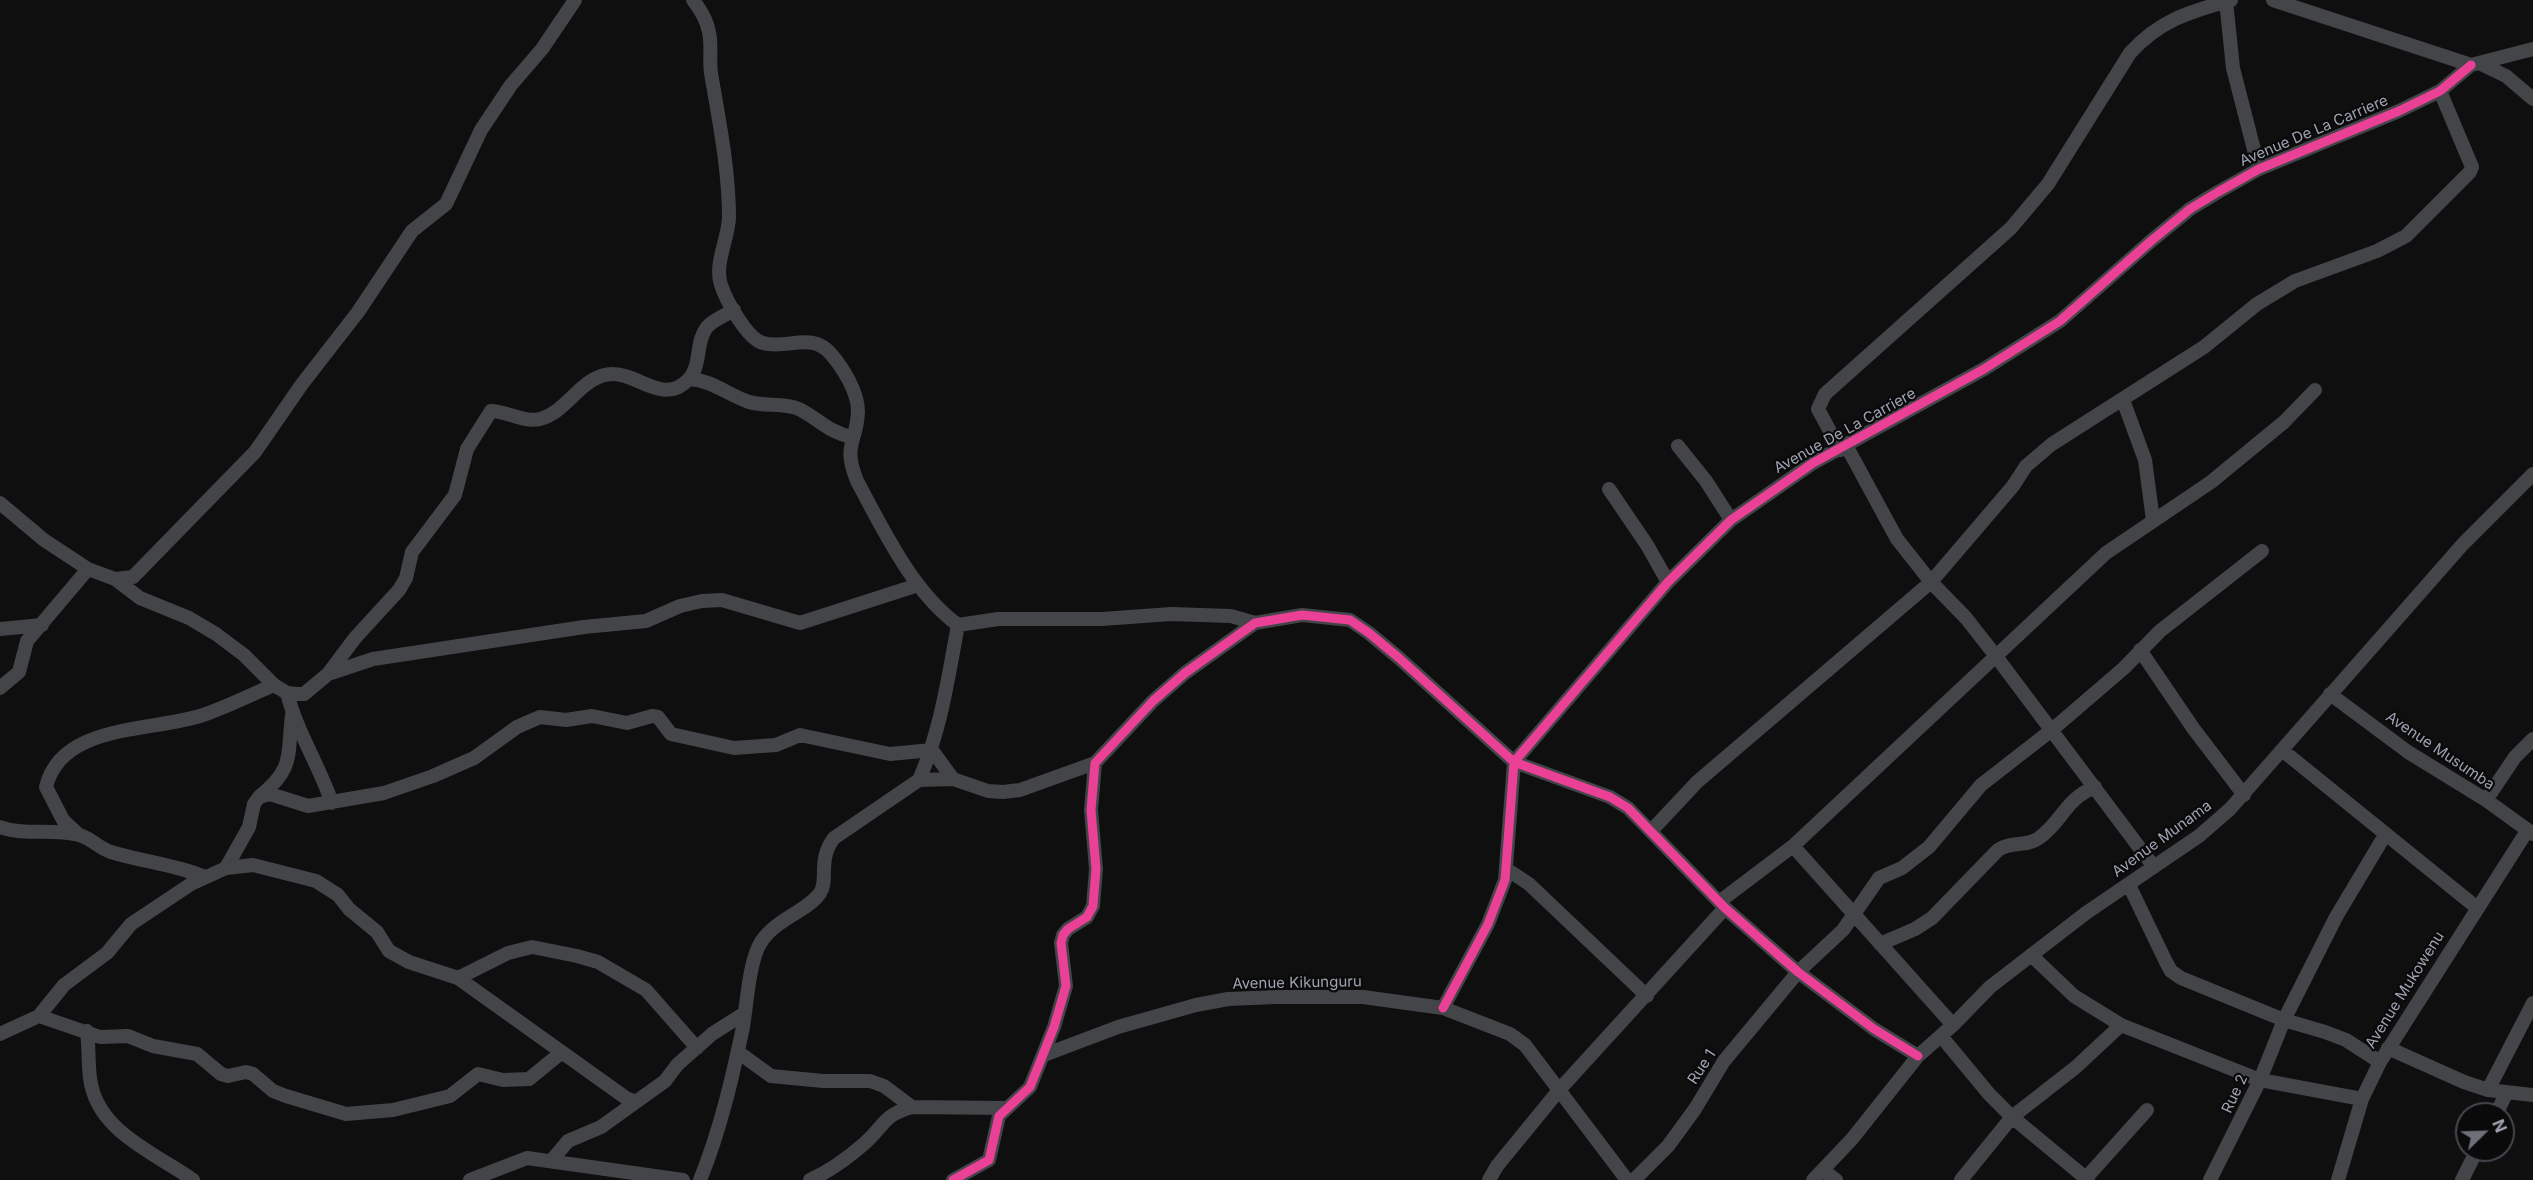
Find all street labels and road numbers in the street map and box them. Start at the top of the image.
street label: Avenue De La Carriere [2237,92,2391,170]
street label: Avenue De La Carriere [1771,384,1919,478]
street label: Avenue Musumba [2382,708,2498,794]
street label: Avenue Munama [2109,797,2215,881]
street label: Avenue Mukowenu [2362,928,2448,1052]
street label: Avenue Kikunguru [1232,973,1362,993]
street label: Rue 1 [1684,1046,1720,1088]
street label: Rue 2 [2218,1072,2252,1116]

